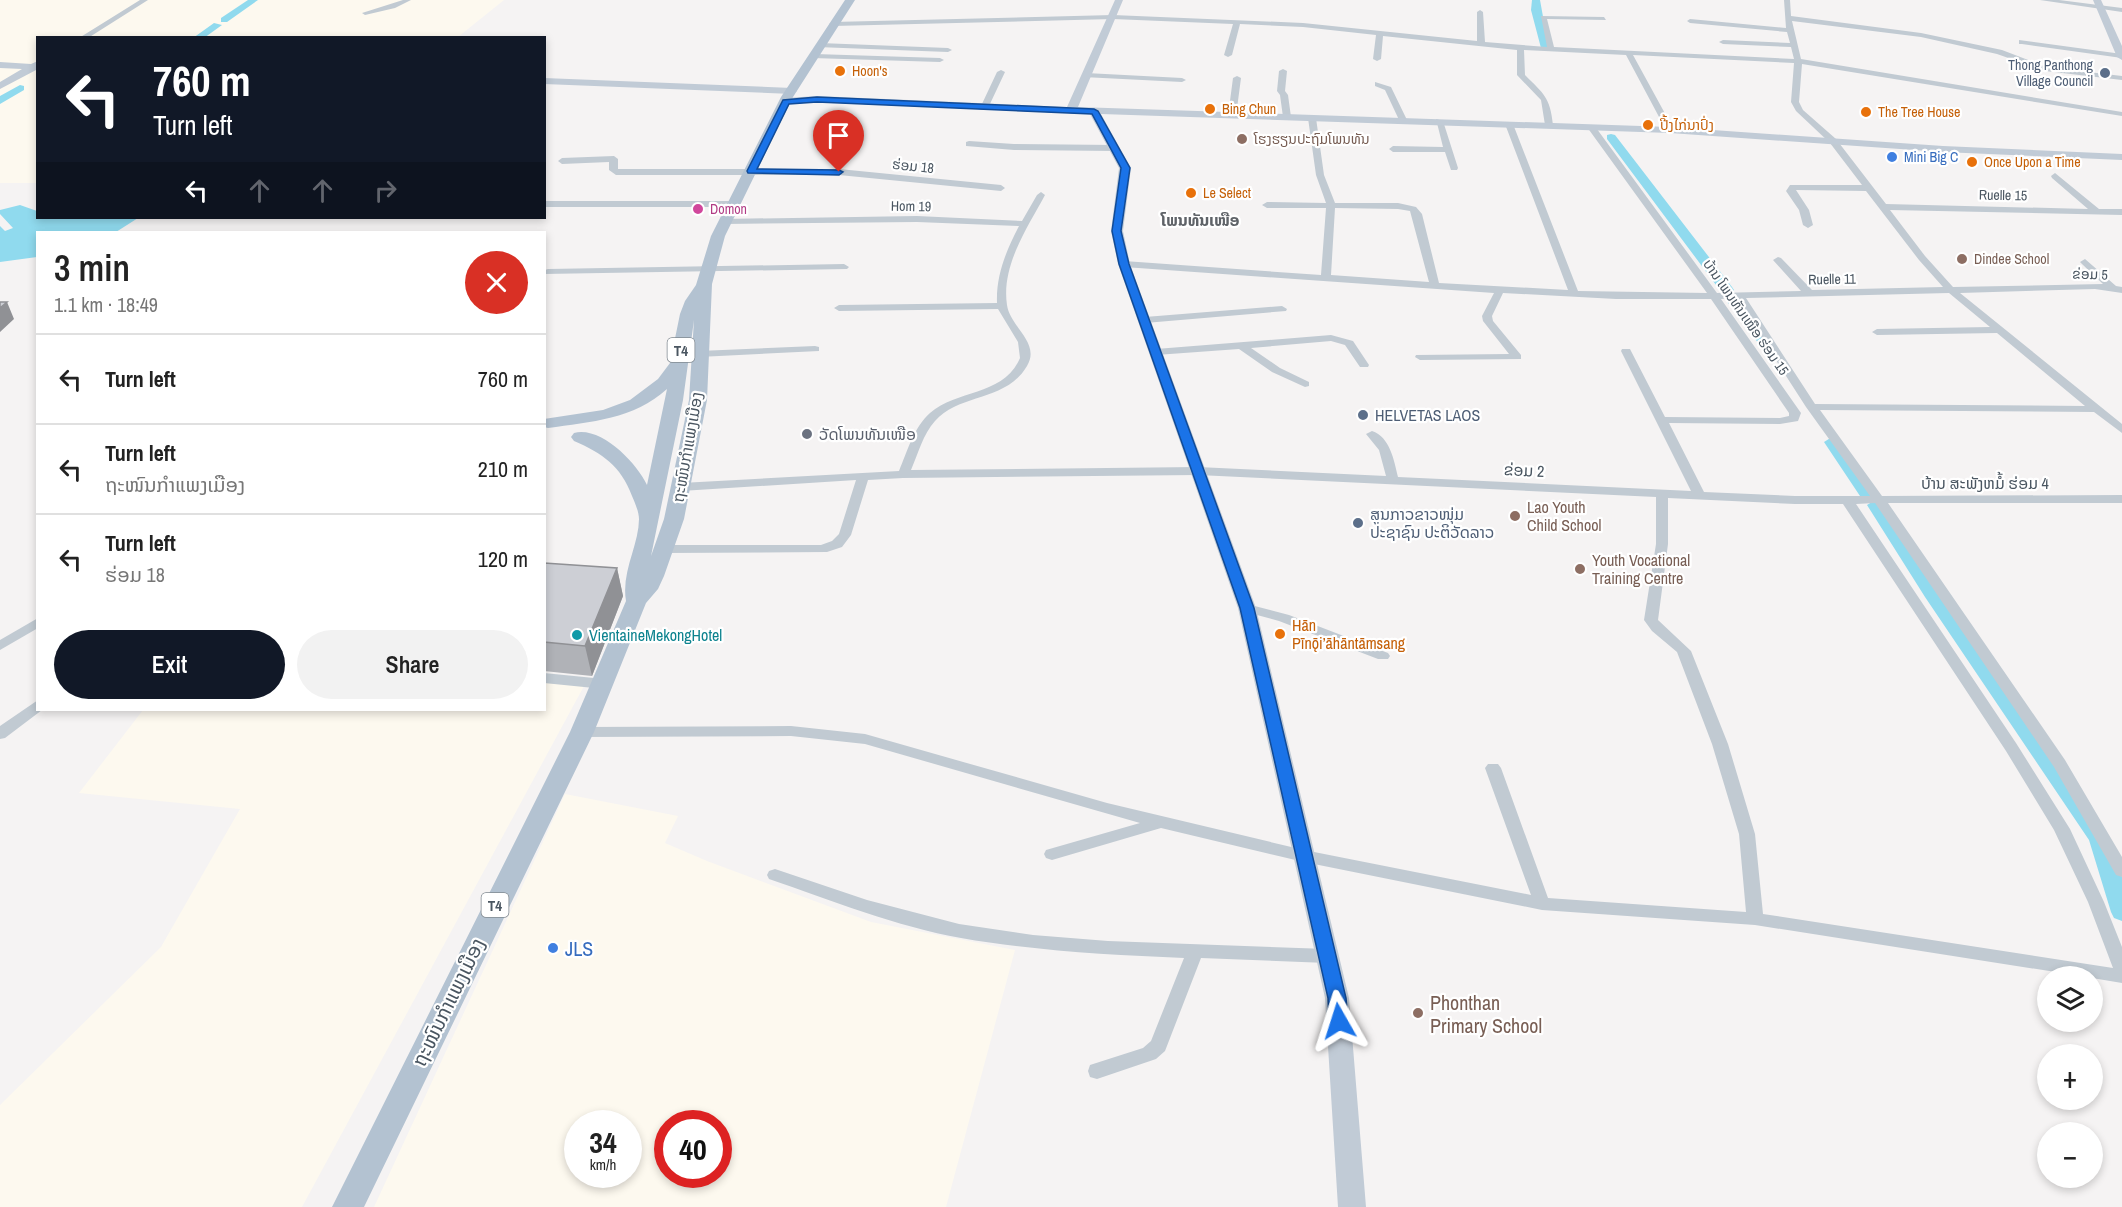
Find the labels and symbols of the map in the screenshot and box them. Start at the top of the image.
place label: Thong Panthong Village Council [2008,56,2094,90]
place label: Hoon's [852,62,888,80]
marker: Hoon's [833,64,847,78]
marker: Thong Panthong Village Council [2098,66,2112,80]
place label: Bing Chun [1222,100,1276,118]
marker: Bing Chun [1203,102,1217,116]
place label: The Tree House [1878,103,1960,121]
marker: The Tree House [1859,105,1873,119]
pin [813,110,864,172]
place label: ປີ້ງໄກ່ນາປົ່ງ [1659,114,1714,134]
marker: ປີ້ງໄກ່ນາປົ່ງ [1641,118,1655,132]
place label: ໂຮງຮຽນປະຖົມໂພນທັນ [1253,130,1370,148]
marker: ໂຮງຮຽນປະຖົມໂພນທັນ [1235,132,1249,146]
place label: Mini Big C [1904,148,1958,166]
marker: Mini Big C [1885,150,1899,164]
place label: Once Upon a Time [1984,153,2081,171]
street label: ຮ່ອມ 18 [891,155,935,177]
marker: Once Upon a Time [1965,155,1979,169]
place label: Le Select [1203,184,1251,202]
marker: Le Select [1184,186,1198,200]
street label: Ruelle 15 [1979,186,2027,204]
street label: Hom 19 [891,197,931,215]
place label: Domon [710,200,747,218]
marker: Domon [691,202,705,216]
district label: ໂພນທັນເໜືອ [1160,209,1240,231]
place label: Dindee School [1974,250,2049,268]
marker: Dindee School [1955,252,1969,266]
street label: ບ້ານ ໂພນທັນເໜືອ ຮ່ອມ 15 [1699,255,1793,379]
street label: ຂ່ອມ 5 [2072,264,2108,284]
street label: Ruelle 11 [1808,270,1857,288]
road number: T4 [668,338,694,362]
street label: ຖະໜົນກຳແພງເມືອງ [666,390,708,504]
place label: HELVETAS LAOS [1375,404,1481,426]
marker: HELVETAS LAOS [1356,408,1370,422]
place label: ວັດໂພນທັນເໜືອ [819,423,916,445]
marker: ວັດໂພນທັນເໜືອ [800,427,814,441]
street label: ຂ່ອມ 2 [1503,458,1545,482]
street label: ບ້ານ ສະພັງຫມໍ້ ຮ່ອມ 4 [1921,471,2049,494]
place label: Lao Youth Child School [1527,496,1601,536]
place label: ສູນກາວຂາວໜຸ່ມ ປະຊາຊົນ ປະຕິວັດລາວ [1370,503,1494,543]
marker: Lao Youth Child School [1508,509,1522,523]
marker: ສູນກາວຂາວໜຸ່ມ ປະຊາຊົນ ປະຕິວັດລາວ [1351,516,1365,530]
place label: Youth Vocational Training Centre [1592,549,1690,589]
marker: Youth Vocational Training Centre [1573,562,1587,576]
place label: Hān Pīnǭi’āhāntāmsang [1292,614,1406,654]
place label: VientaineMekongHotel [589,624,722,646]
marker: Hān Pīnǭi’āhāntāmsang [1273,627,1287,641]
marker: VientaineMekongHotel [570,628,584,642]
road number: T4 [482,893,508,917]
street label: ຖະໜົນກຳແພງເມືອງ [405,933,491,1071]
place label: JLS [565,935,593,962]
marker: JLS [546,941,560,955]
position arrow [1307,989,1371,1053]
place label: Phonthan Primary School [1430,989,1542,1039]
marker: Phonthan Primary School [1411,1006,1425,1020]
speed limit sign: 40 [654,1110,732,1188]

